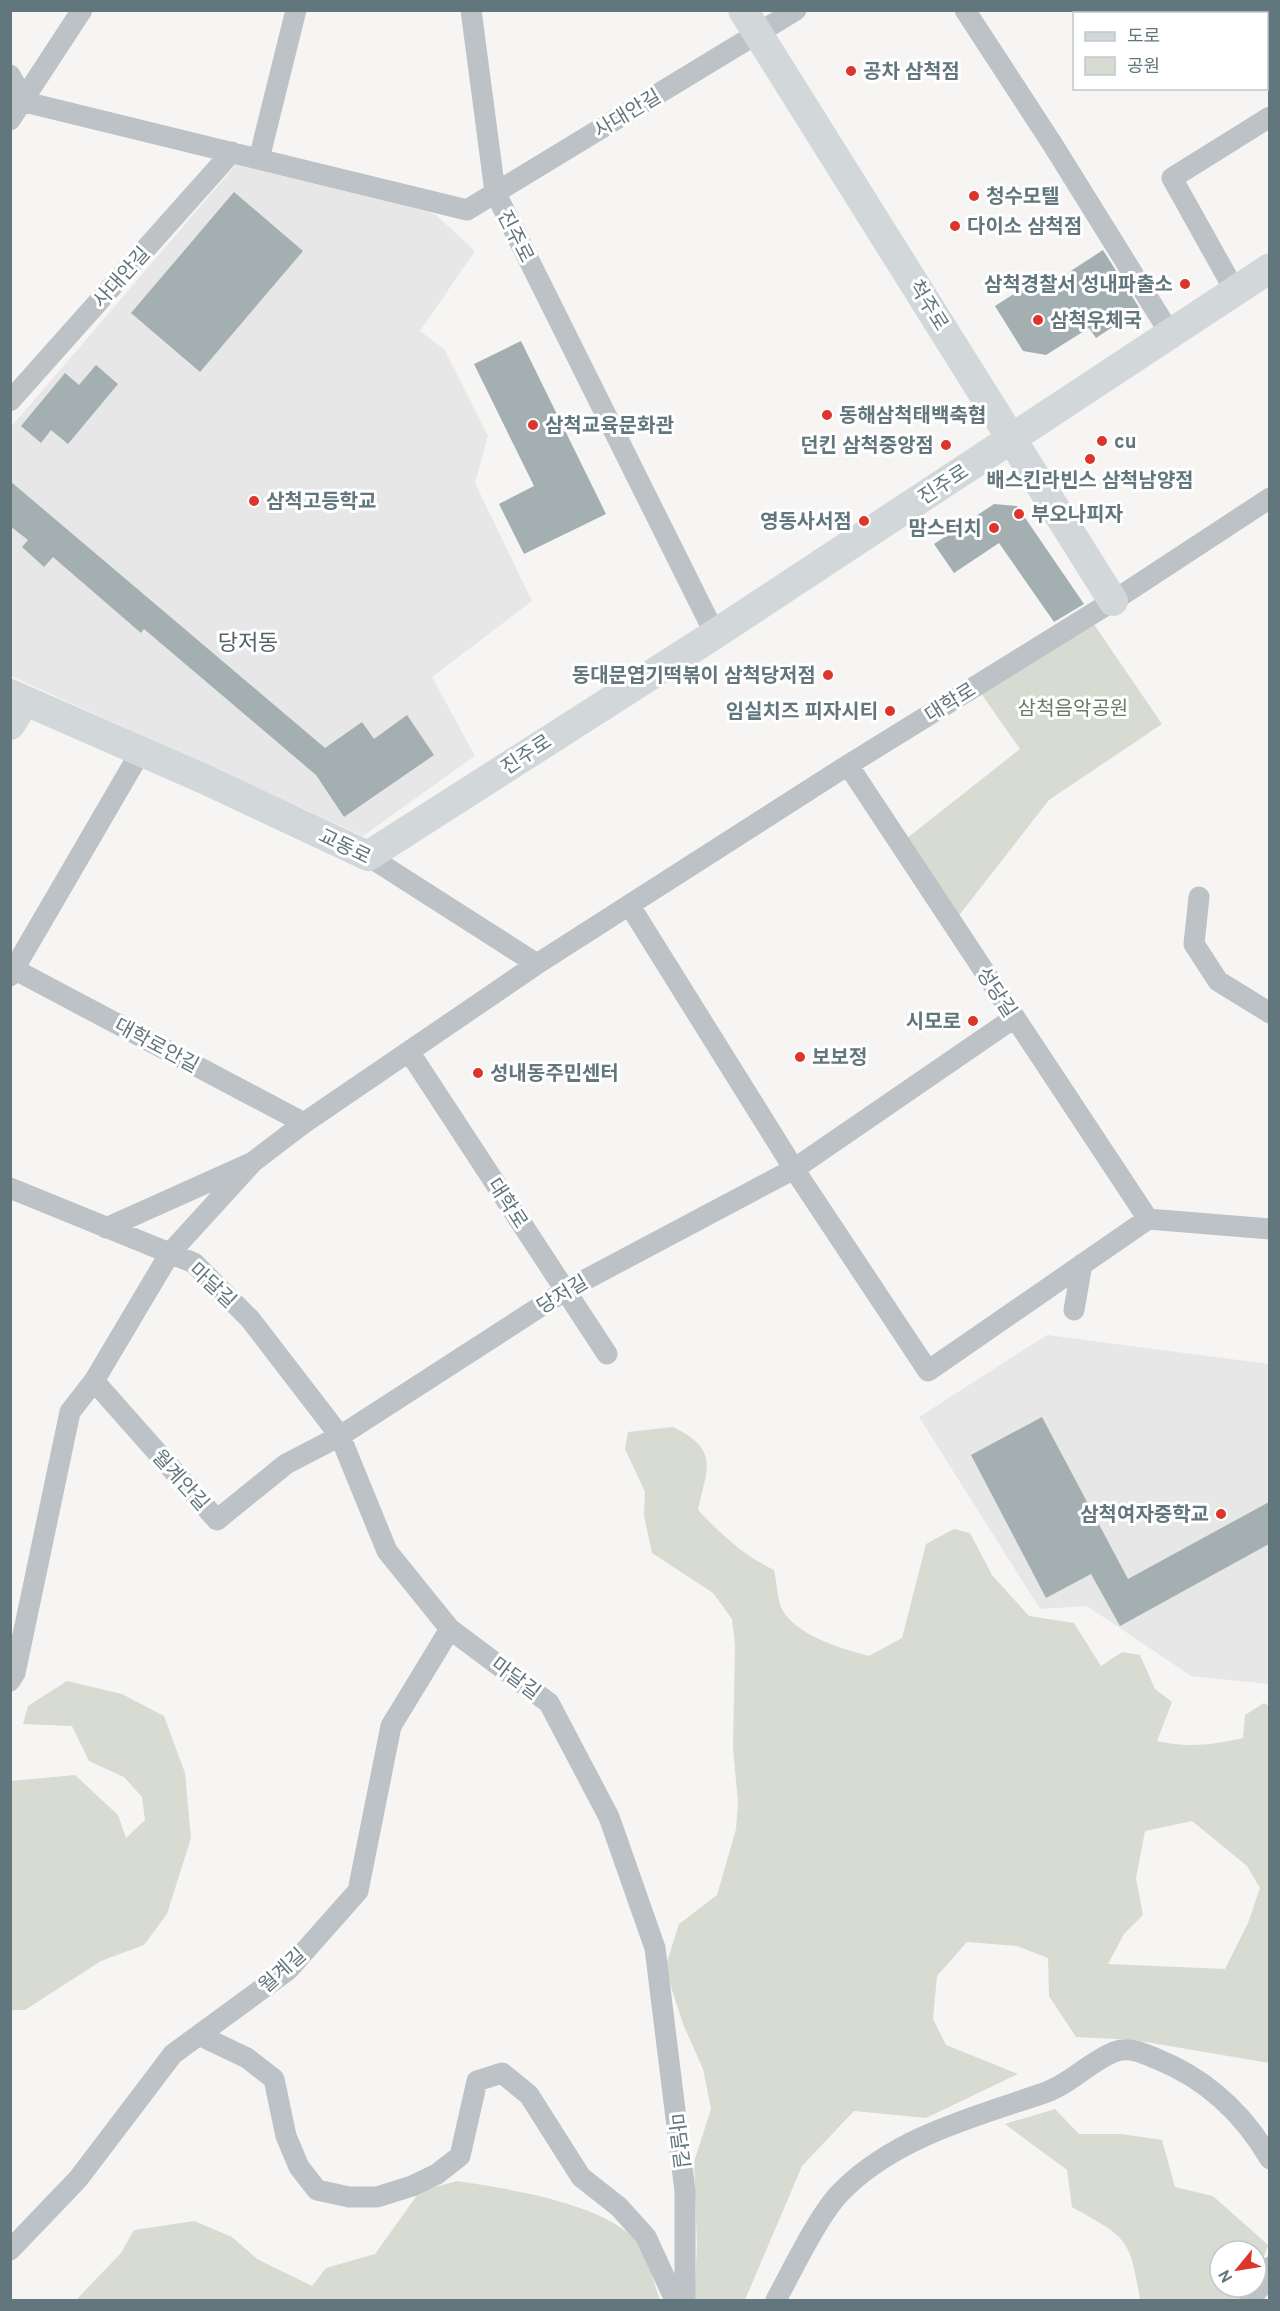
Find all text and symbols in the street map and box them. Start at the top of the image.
legend [1073,12,1268,90]
text: 도로 [1127,26,1160,49]
text: 공원 [1127,56,1160,79]
place label: 공차 삼척점 [863,60,960,86]
marker: 공차 삼척점 [844,64,858,78]
street label: 사대안길 [590,85,666,145]
place label: 청수모텔 [986,185,1060,211]
marker: 청수모텔 [967,189,981,203]
street label: 진주로 [490,206,538,267]
place label: 다이소 삼척점 [967,215,1082,241]
marker: 다이소 삼척점 [948,219,962,233]
street label: 사대안길 [88,242,157,314]
place label: 삼척경찰서 성내파출소 [984,273,1173,299]
street label: 척주로 [902,276,953,336]
marker: 삼척경찰서 성내파출소 [1178,277,1192,291]
place label: 삼척우체국 [1050,309,1142,335]
marker: 삼척우체국 [1031,313,1045,327]
place label: 동해삼척태백축협 [839,404,986,430]
marker: 동해삼척태백축협 [820,408,834,422]
place label: 삼척교육문화관 [545,414,674,440]
marker: 삼척교육문화관 [526,418,540,432]
place label: cu [1114,430,1137,456]
place label: 던킨 삼척중앙점 [800,434,934,460]
marker: cu [1095,434,1109,448]
marker: 던킨 삼척중앙점 [939,438,953,452]
marker: 배스킨라빈스 삼척남양점 [1083,452,1097,466]
street label: 진주로 [914,460,974,512]
place label: 배스킨라빈스 삼척남양점 [986,469,1194,495]
place label: 삼척고등학교 [266,490,376,516]
marker: 삼척고등학교 [247,494,261,508]
place label: 부오나피자 [1031,503,1124,529]
marker: 부오나피자 [1012,507,1026,521]
place label: 영동사서점 [760,510,852,536]
marker: 영동사서점 [857,514,871,528]
place label: 맘스터치 [908,517,982,543]
marker: 맘스터치 [987,521,1001,535]
district label: 당저동 [218,631,278,658]
place label: 동대문엽기떡볶이 삼척당저점 [572,664,816,690]
marker: 동대문엽기떡볶이 삼척당저점 [821,668,835,682]
street label: 대학로 [921,678,981,729]
park label: 삼척음악공원 [1018,697,1128,723]
place label: 임실치즈 피자시티 [726,700,878,726]
marker: 임실치즈 피자시티 [883,704,897,718]
street label: 진주로 [497,730,557,782]
street label: 교동로 [314,824,375,872]
street label: 성당길 [969,963,1021,1023]
place label: 시모로 [906,1010,961,1036]
street label: 대학로안길 [109,1014,203,1080]
marker: 시모로 [966,1014,980,1028]
place label: 보보정 [812,1046,867,1072]
marker: 보보정 [793,1050,807,1064]
place label: 성내동주민센터 [490,1062,619,1088]
marker: 성내동주민센터 [471,1066,485,1080]
street label: 대학로 [480,1174,532,1234]
street label: 마달길 [183,1258,241,1315]
street label: 당저길 [533,1270,593,1321]
street label: 월계안길 [145,1445,214,1517]
place label: 삼척여자중학교 [1080,1503,1209,1529]
marker: 삼척여자중학교 [1214,1507,1228,1521]
street label: 마달길 [485,1653,545,1707]
street label: 월계길 [254,1943,313,2000]
street label: 마달길 [661,2112,693,2170]
north arrow [1208,2239,1268,2299]
text: N [1215,2266,1238,2285]

